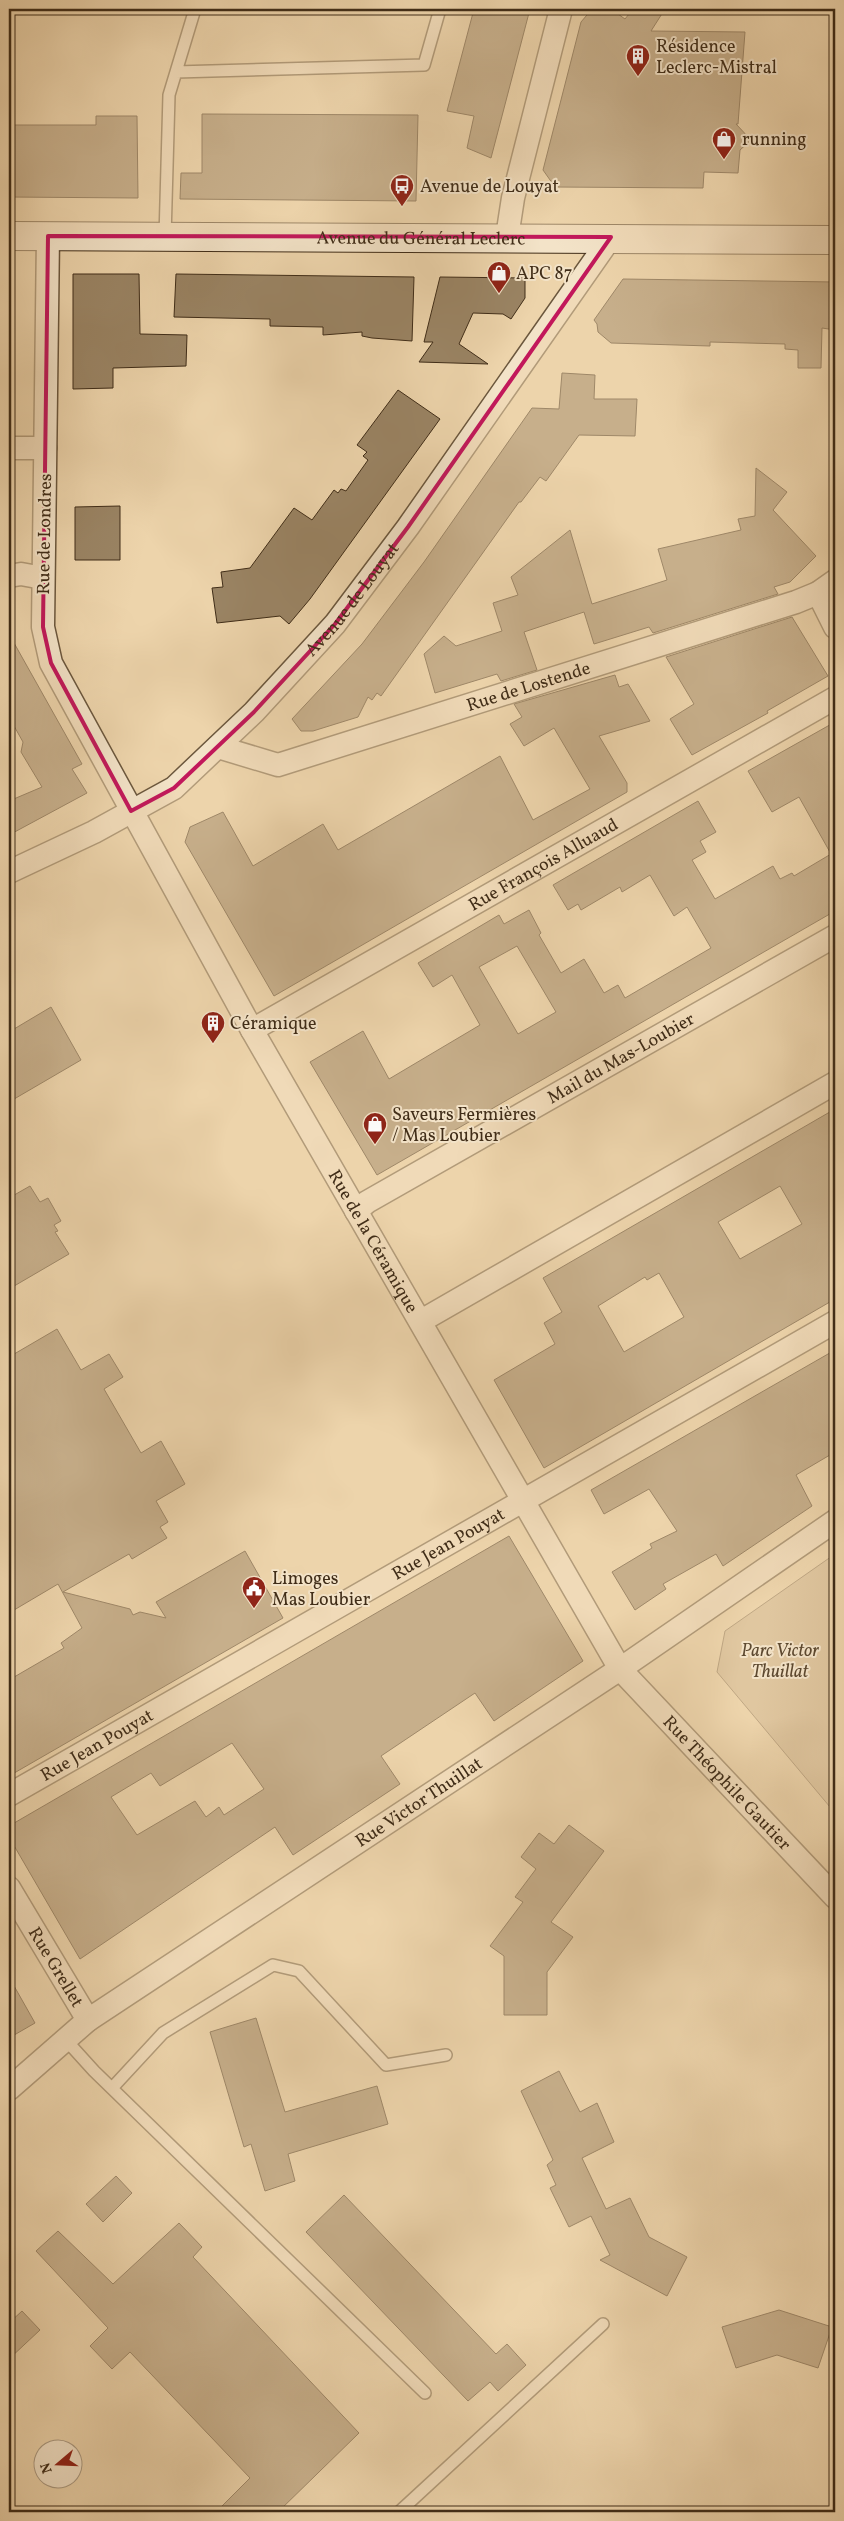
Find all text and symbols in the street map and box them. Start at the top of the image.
place label: Résidence Leclerc-Mistral [656,35,777,81]
building icon: Résidence Leclerc-Mistral [625,43,651,77]
shop icon: running [711,126,737,160]
place label: running [742,128,807,153]
bus stop icon: Avenue de Louyat [389,173,415,207]
place label: Avenue de Louyat [420,175,559,200]
street label: Avenue du Général Leclerc [317,226,525,253]
shop icon: APC 87 [486,260,512,294]
place label: APC 87 [516,262,572,287]
street label: Rue de Londres [32,473,59,595]
street label: Avenue de Louyat [300,538,406,663]
street label: Rue de Lostende [464,656,594,719]
street label: Rue François Alluaud [464,813,623,918]
street label: Mail du Mas-Loubier [543,1007,700,1111]
building icon: Céramique [200,1010,226,1044]
place label: Céramique [230,1012,317,1037]
place label: Saveurs Fermières / Mas Loubier [392,1103,536,1149]
shop icon: Saveurs Fermières / Mas Loubier [362,1111,388,1145]
street label: Rue de la Céramique [321,1166,423,1318]
street label: Rue Jean Pouyat [388,1503,510,1587]
place label: Limoges Mas Loubier [272,1567,371,1613]
public building icon: Limoges Mas Loubier [241,1575,267,1609]
park label: Parc Victor Thuillat [741,1639,819,1685]
street label: Rue Jean Pouyat [36,1704,159,1788]
street label: Rue Théophile Gautier [656,1711,796,1857]
street label: Rue Victor Thuillat [351,1752,488,1854]
street label: Rue Grellet [21,1923,89,2013]
north arrow [32,2438,82,2488]
text: N [36,2460,58,2476]

